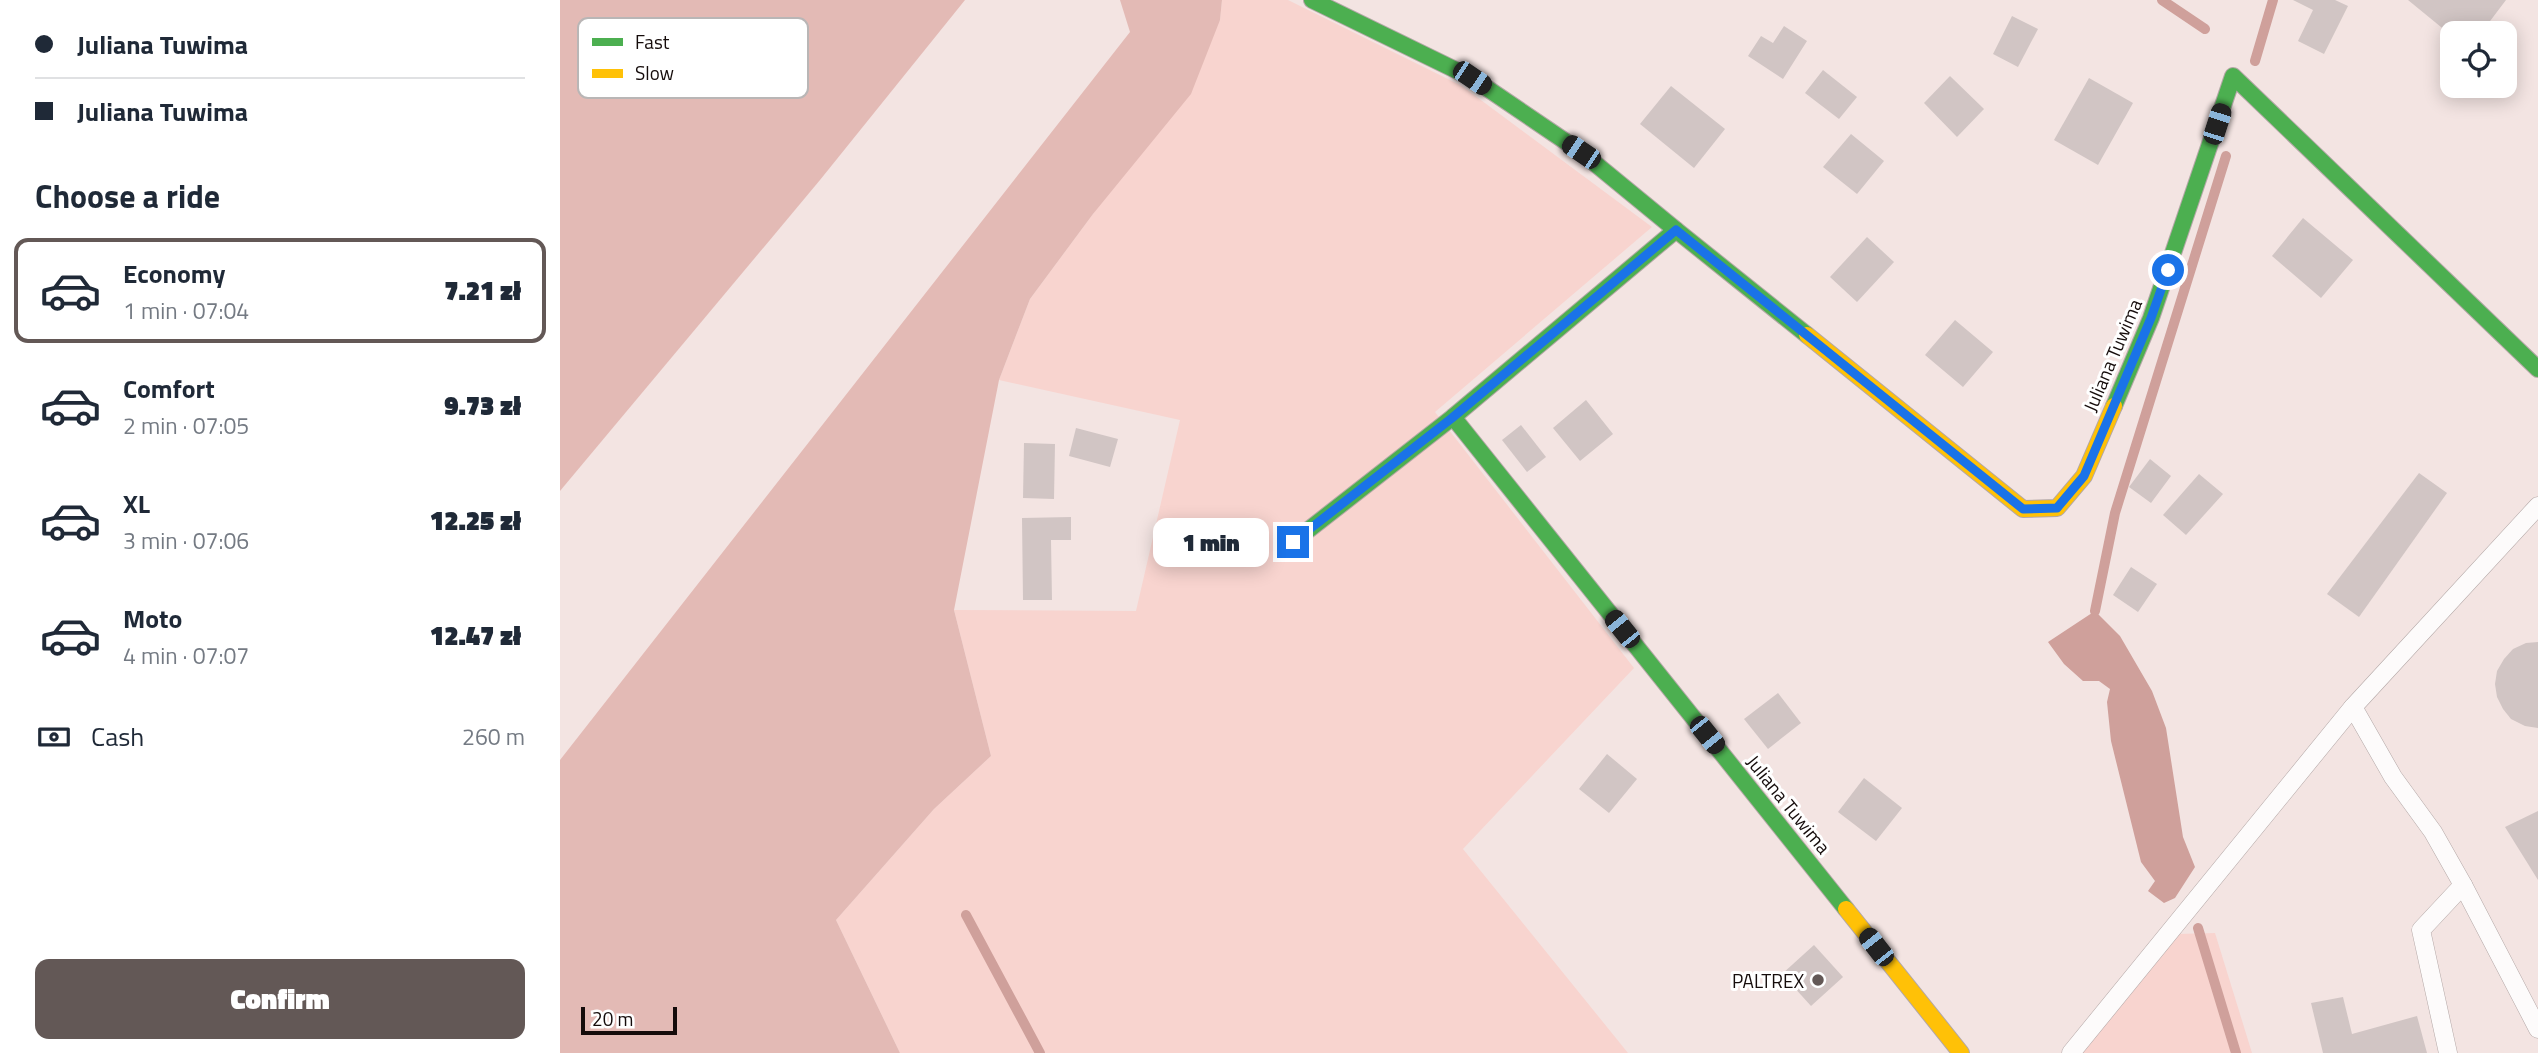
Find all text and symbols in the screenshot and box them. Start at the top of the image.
legend [578,18,808,98]
map controls [2440,21,2517,98]
button: locate [2440,21,2517,98]
text: Juliana Tuwima [77,25,248,64]
text: Fast [635,27,670,56]
text: Slow [635,58,674,87]
car [1449,58,1496,98]
text: Juliana Tuwima [77,92,248,131]
car [2201,101,2234,147]
car [1558,132,1605,172]
text: Choose a ride [35,172,220,220]
text: Economy [123,254,225,293]
route start [2152,254,2184,286]
icon: car [39,259,102,322]
text: 7.21 zł [444,271,521,310]
text: 1 min · 07:04 [123,293,249,328]
street label: Juliana Tuwima [2075,294,2149,416]
text: Comfort [123,369,215,408]
icon: car [39,374,102,437]
text: 9.73 zł [444,386,521,425]
text: 2 min · 07:05 [123,408,249,443]
text: XL [123,484,150,523]
icon: car [39,489,102,552]
text: 12.25 zł [430,501,521,540]
callout: 1 min [1153,518,1268,566]
text: 3 min · 07:06 [123,523,249,558]
text: 1 min [1182,525,1240,560]
route end [1277,526,1309,558]
text: Moto [123,599,182,638]
icon: car [39,604,102,667]
car [1601,606,1644,652]
text: 12.47 zł [430,616,521,655]
text: 4 min · 07:07 [123,638,249,673]
car [1686,712,1729,758]
text: Cash [91,717,144,756]
icon: cash [35,718,73,756]
text: 260 m [462,719,525,754]
street label: Juliana Tuwima [1740,748,1838,860]
car [1855,924,1898,970]
button: Confirm [35,959,525,1039]
place label: PALTREX [1732,966,1804,995]
marker: PALTREX [1810,972,1826,988]
scale bar [581,1004,677,1036]
text: 20 m [592,1004,633,1033]

